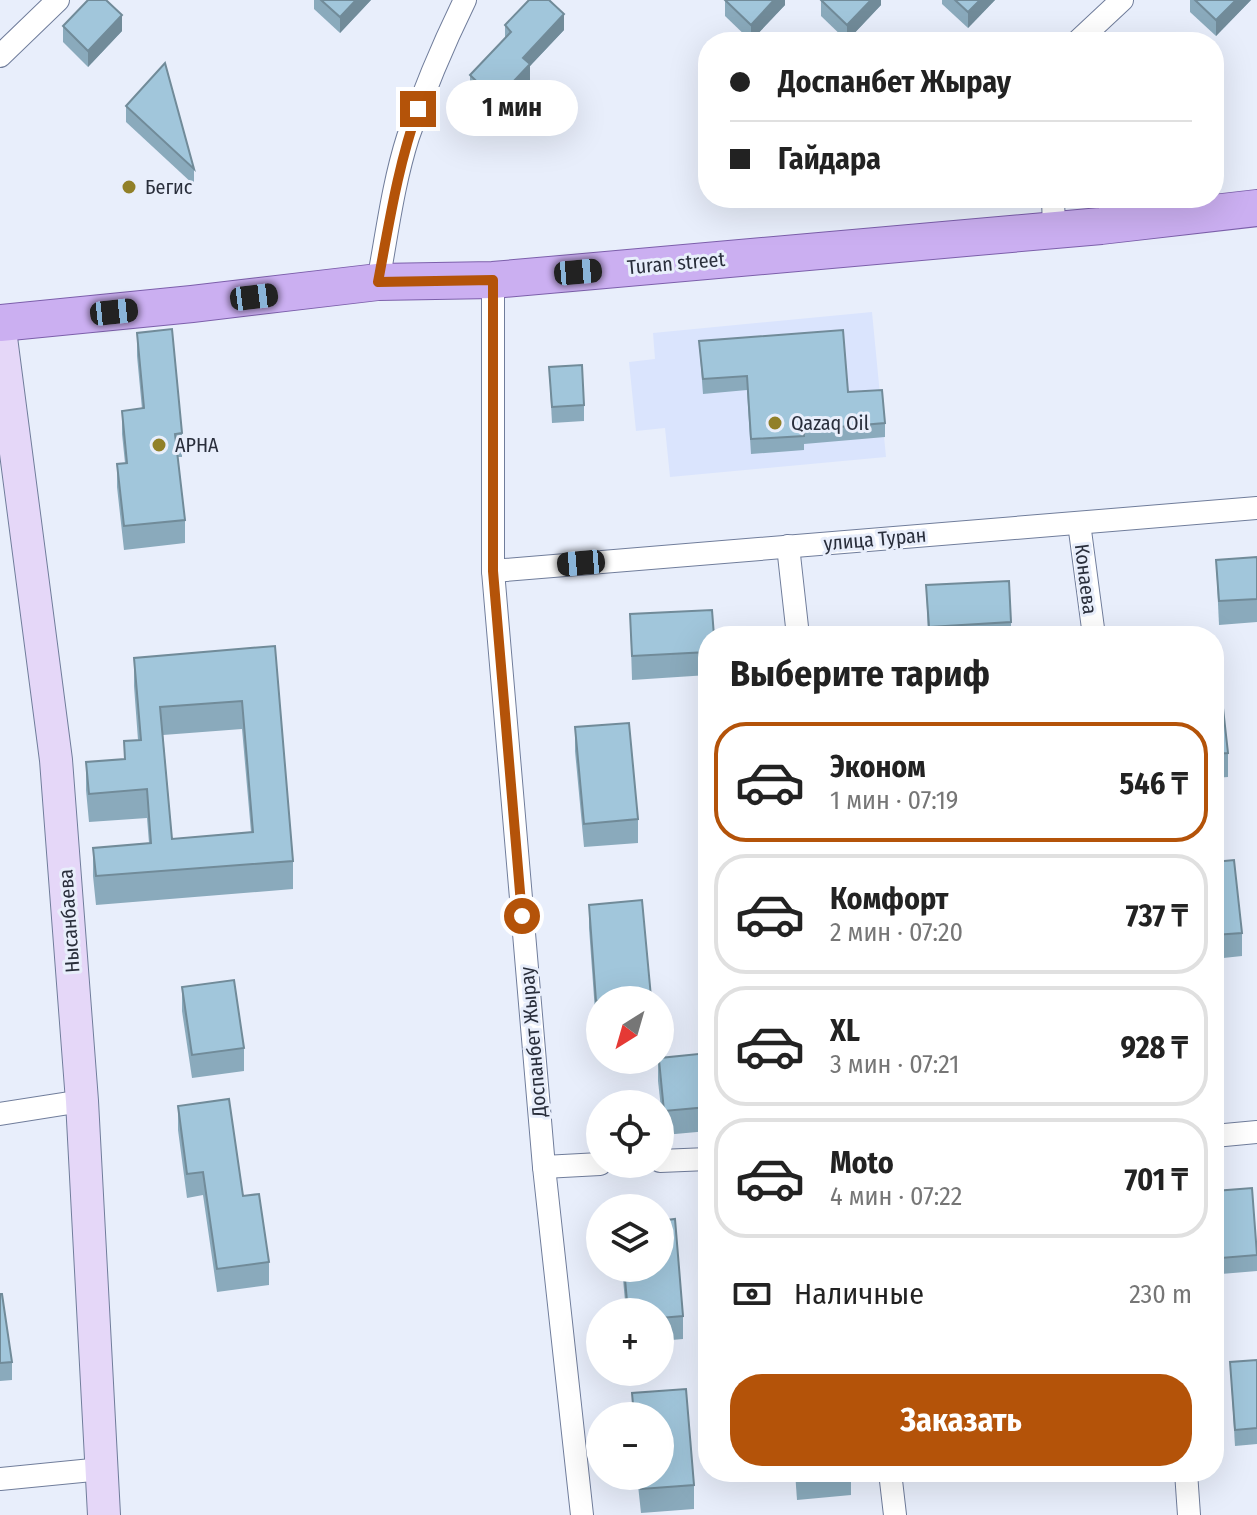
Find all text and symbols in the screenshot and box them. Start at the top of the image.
text: Доспанбет Жырау [778,64,1011,100]
callout: 1 мин [446,81,578,137]
route end [400,91,436,127]
text: 1 мин [482,92,542,123]
text: Гайдара [778,141,881,177]
place label: Бегис [145,175,193,199]
marker: Бегис [120,178,138,196]
street label: Turan street [626,247,726,279]
car [553,258,603,286]
car [229,282,279,312]
car [89,298,139,326]
place label: Qazaq Oil [791,411,869,435]
marker: Qazaq Oil [766,414,784,432]
place label: АРНА [175,433,219,457]
marker: АРНА [150,436,168,454]
street label: улица Туран [823,523,927,555]
street label: Конаева [1070,542,1102,616]
car [556,549,606,577]
text: Выберите тариф [730,652,990,696]
icon: car [734,746,806,818]
text: Эконом [830,749,926,785]
text: 546 ₸ [1120,766,1188,802]
text: 1 мин · 07:19 [830,785,958,816]
street label: Нысанбаева [53,868,85,974]
icon: car [734,878,806,950]
text: Комфорт [830,881,948,917]
route start [504,898,540,934]
text: 737 ₸ [1126,898,1188,934]
text: 2 мин · 07:20 [830,917,963,948]
street label: Доспанбет Жырау [514,966,552,1119]
north arrow [586,986,674,1074]
map controls [586,986,674,1490]
icon: car [734,1010,806,1082]
text: XL [830,1013,860,1049]
text: 928 ₸ [1121,1030,1188,1066]
text: 3 мин · 07:21 [830,1049,959,1080]
button: locate [586,1090,674,1178]
icon: car [734,1142,806,1214]
text: Moto [830,1145,894,1181]
text: 701 ₸ [1124,1162,1188,1198]
text: 4 мин · 07:22 [830,1181,962,1212]
button: layers [586,1194,674,1282]
icon: cash [730,1272,774,1316]
text: Наличные [794,1276,924,1312]
text: 230 m [1129,1279,1192,1310]
button: + [586,1298,674,1386]
button: Заказать [730,1374,1192,1466]
button: − [586,1402,674,1490]

